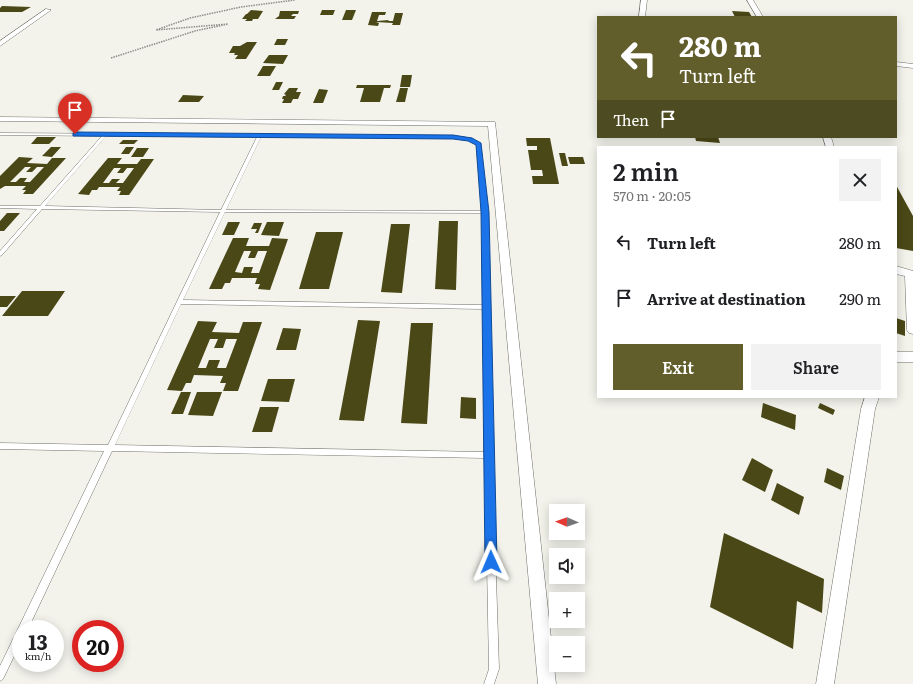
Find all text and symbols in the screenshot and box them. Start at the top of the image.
text: 280 m [679,24,761,66]
icon: left [613,32,665,84]
text: Turn left [679,62,756,89]
pin [58,93,92,134]
icon: arrive [64,99,86,121]
text: Then [613,108,649,131]
icon: arrive [657,108,679,130]
text: 2 min [613,153,679,188]
button: close [839,159,881,201]
text: 570 m · 20:05 [613,186,691,205]
icon: left [613,231,635,253]
text: Turn left [647,231,716,254]
text: 280 m [839,231,881,254]
icon: arrive [613,287,635,309]
text: Arrive at destination [647,287,806,310]
text: 290 m [839,287,881,310]
button: Exit [613,344,743,390]
button: Share [751,344,881,390]
north arrow [549,504,585,540]
map controls [549,504,585,672]
position arrow [470,541,512,583]
button: sound [549,548,585,584]
button: + [549,592,585,628]
speed limit sign: 20 [72,620,124,672]
text: 13 [28,626,48,656]
button: − [549,636,585,672]
text: km/h [25,648,51,663]

